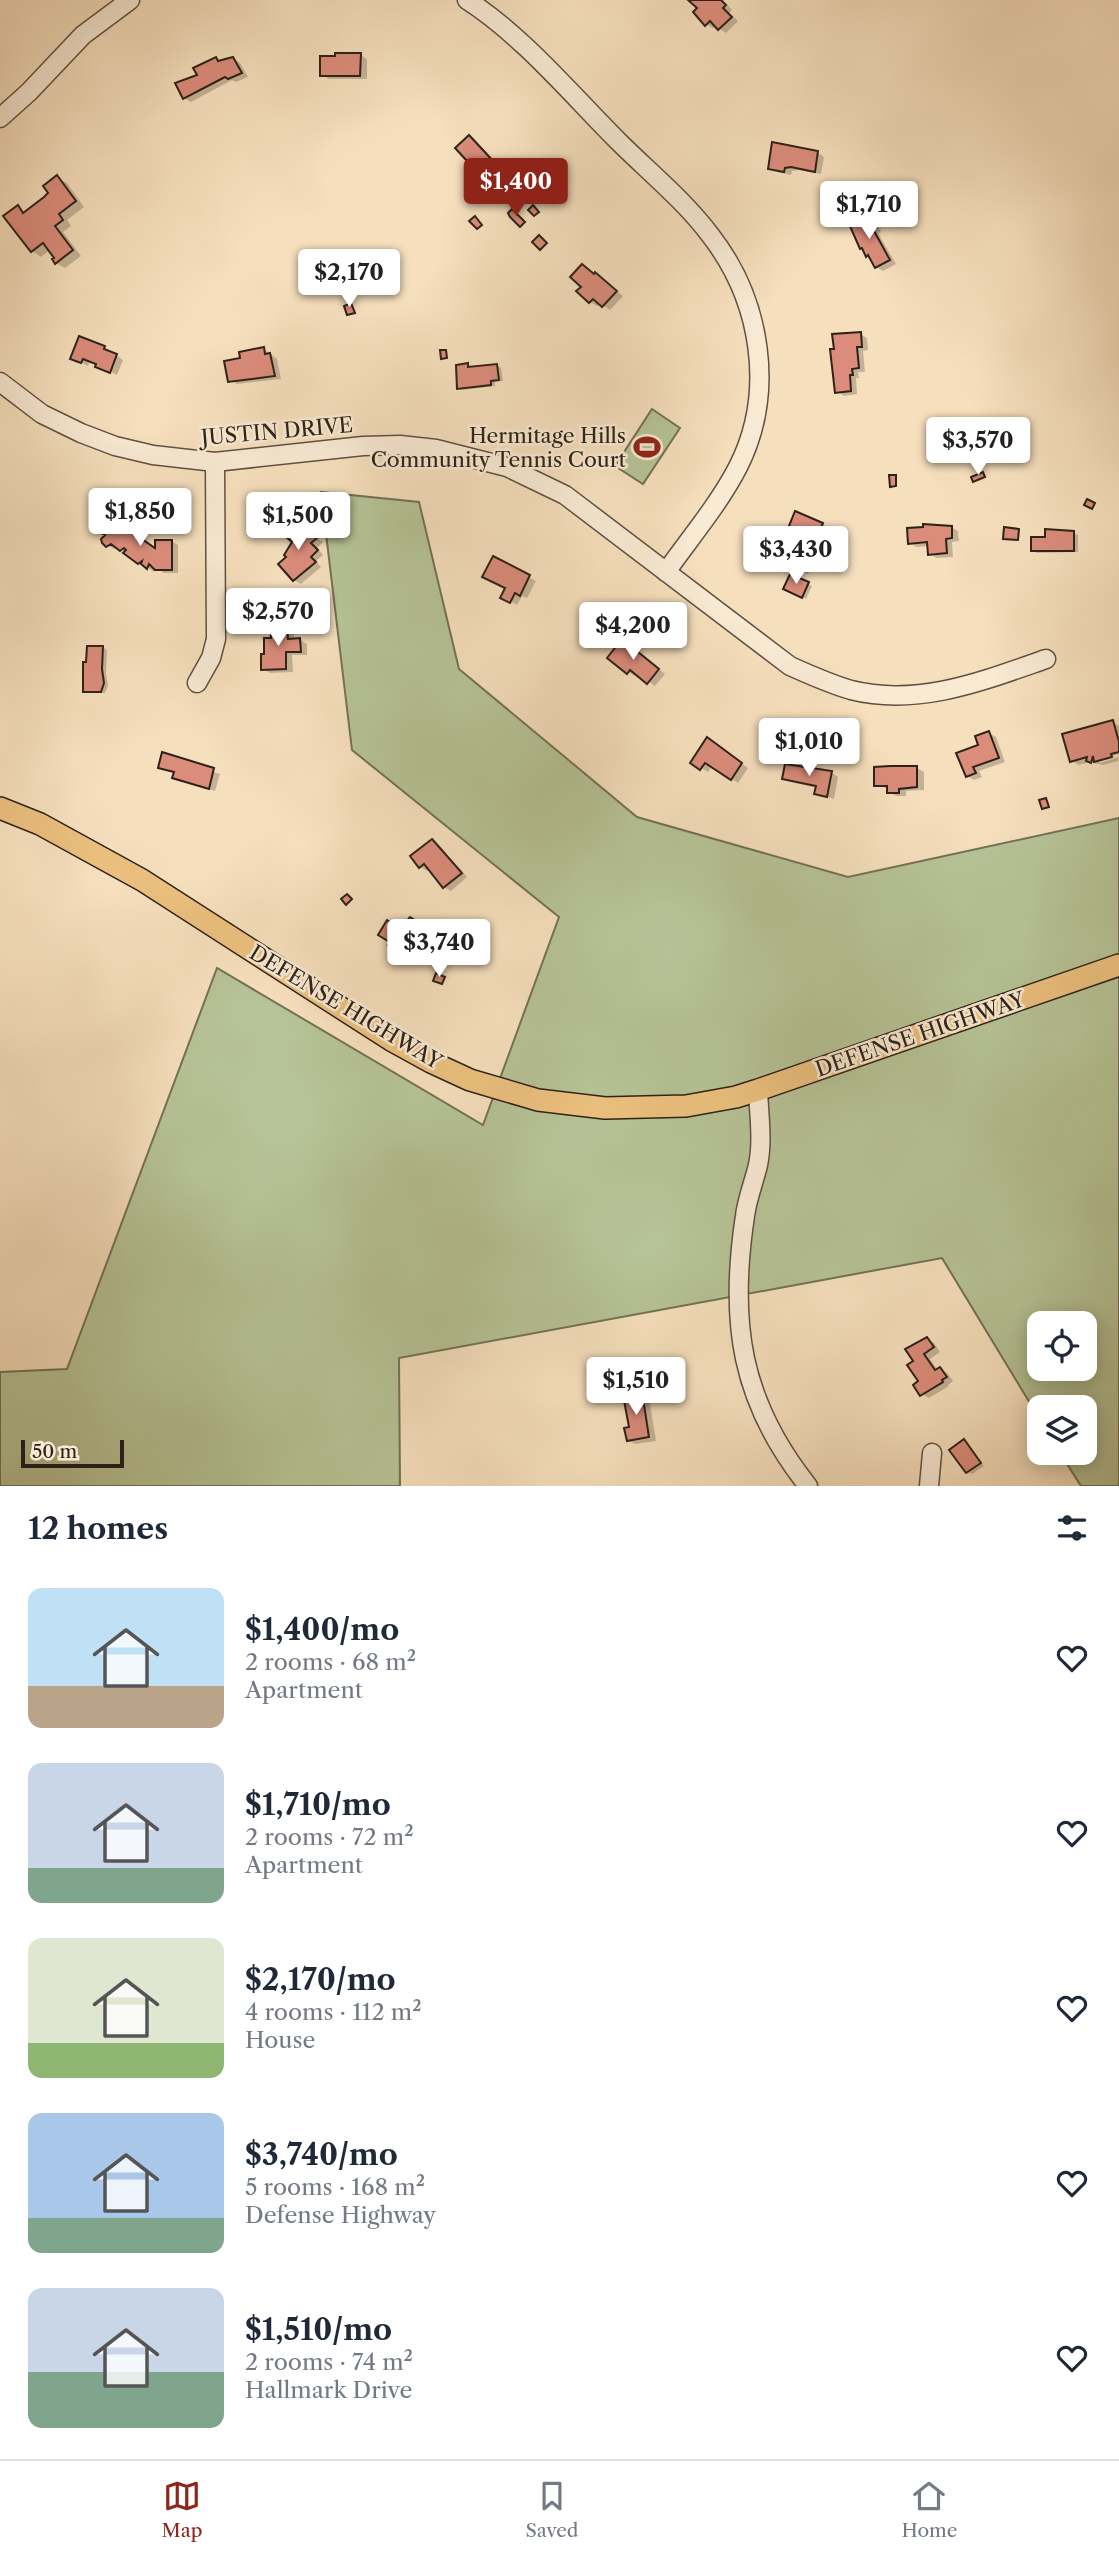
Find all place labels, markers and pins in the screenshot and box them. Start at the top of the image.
pin: $1,400 [459,158,573,218]
pin: $1,710 [812,182,926,241]
pin: $2,170 [292,250,406,309]
pin: $3,570 [921,418,1035,477]
place label: Hermitage Hills Community Tennis Court [371,423,627,472]
sports icon: Hermitage Hills Community Tennis Court [632,432,662,462]
pin: $1,850 [83,489,197,548]
pin: $1,500 [241,492,355,552]
pin: $3,430 [739,526,853,586]
pin: $2,570 [221,588,335,648]
pin: $4,200 [576,602,690,662]
pin: $1,010 [752,718,866,778]
pin: $3,740 [382,920,496,979]
pin: $1,510 [579,1358,693,1417]

